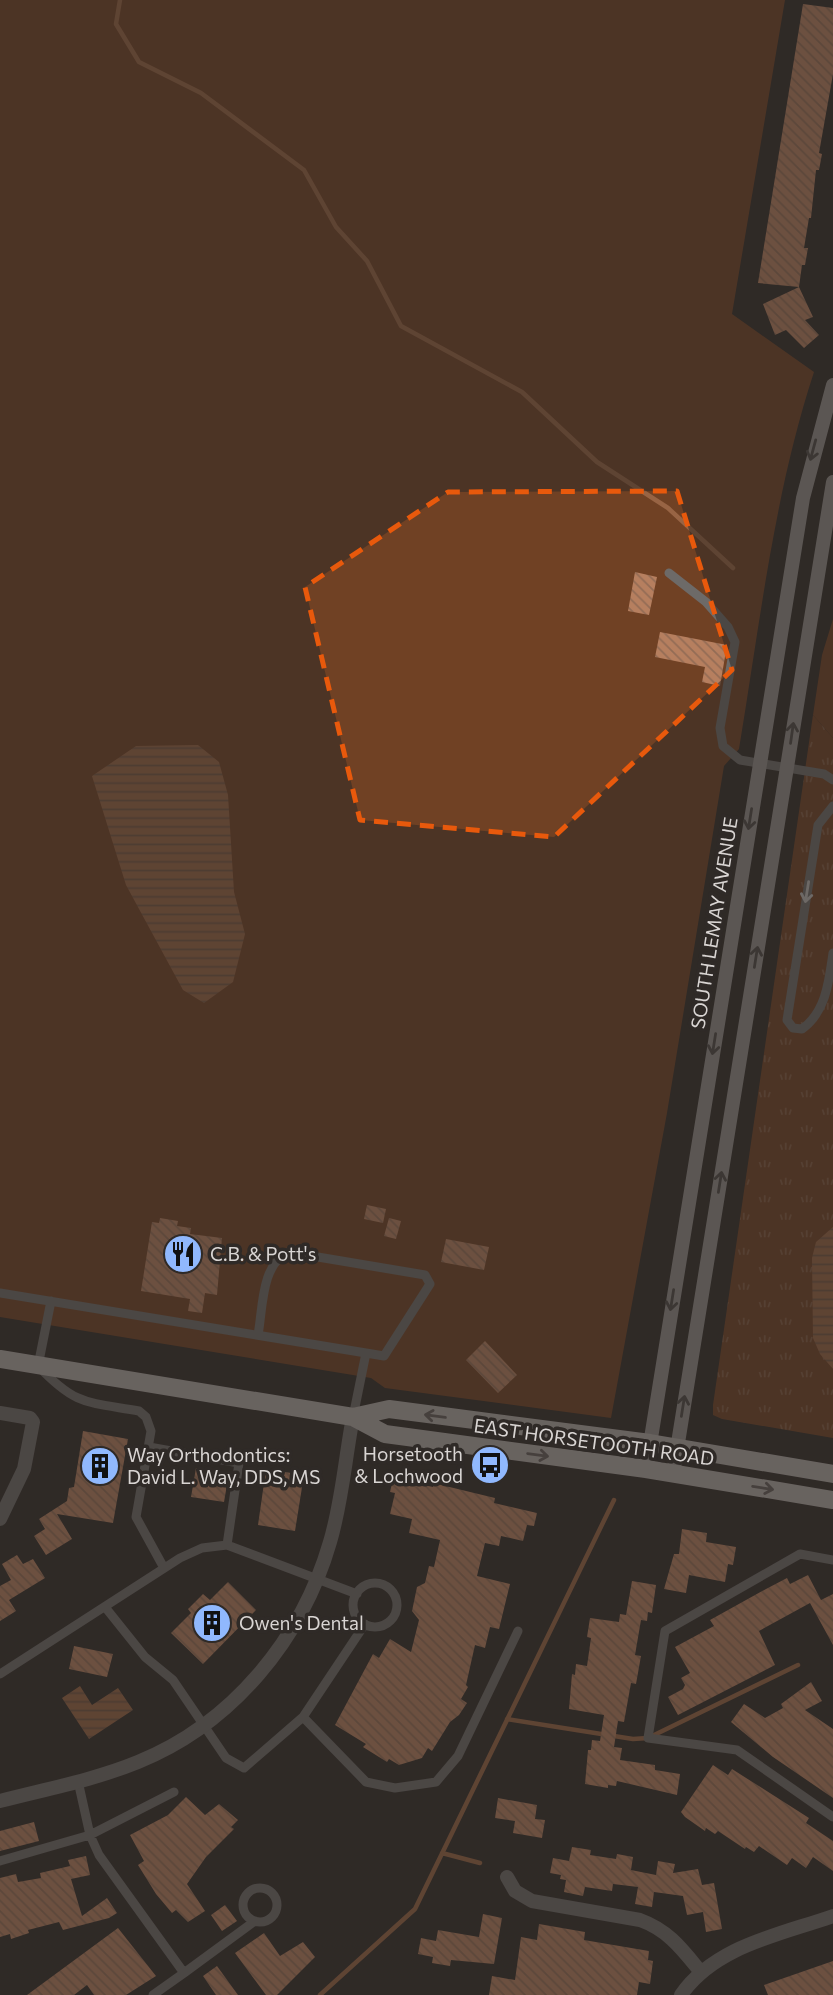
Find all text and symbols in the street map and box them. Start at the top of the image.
one-way arrow [806,439,819,461]
one-way arrow [786,722,799,745]
one-way arrow [743,807,756,830]
street label: SOUTH LEMAY AVENUE [685,815,742,1030]
one-way arrow [800,881,813,903]
one-way arrow [750,946,763,969]
one-way arrow [707,1032,720,1055]
one-way arrow [714,1171,727,1194]
restaurant icon: C.B. & Pott's [162,1233,204,1275]
place label: C.B. & Pott's [210,1242,316,1265]
one-way arrow [665,1288,678,1311]
one-way arrow [677,1395,690,1418]
one-way arrow [424,1409,447,1422]
street label: EAST HORSETOOTH ROAD [472,1413,716,1470]
place label: Horsetooth & Lochwood [355,1442,463,1487]
place label: Way Orthodontics: David L. Way, DDS, MS [127,1443,320,1488]
bus stop icon: Horsetooth & Lochwood [469,1444,511,1486]
building icon: Way Orthodontics: David L. Way, DDS, MS [79,1445,121,1487]
one-way arrow [526,1448,549,1461]
one-way arrow [751,1482,774,1495]
building icon: Owen's Dental [191,1602,233,1644]
place label: Owen's Dental [239,1611,364,1634]

